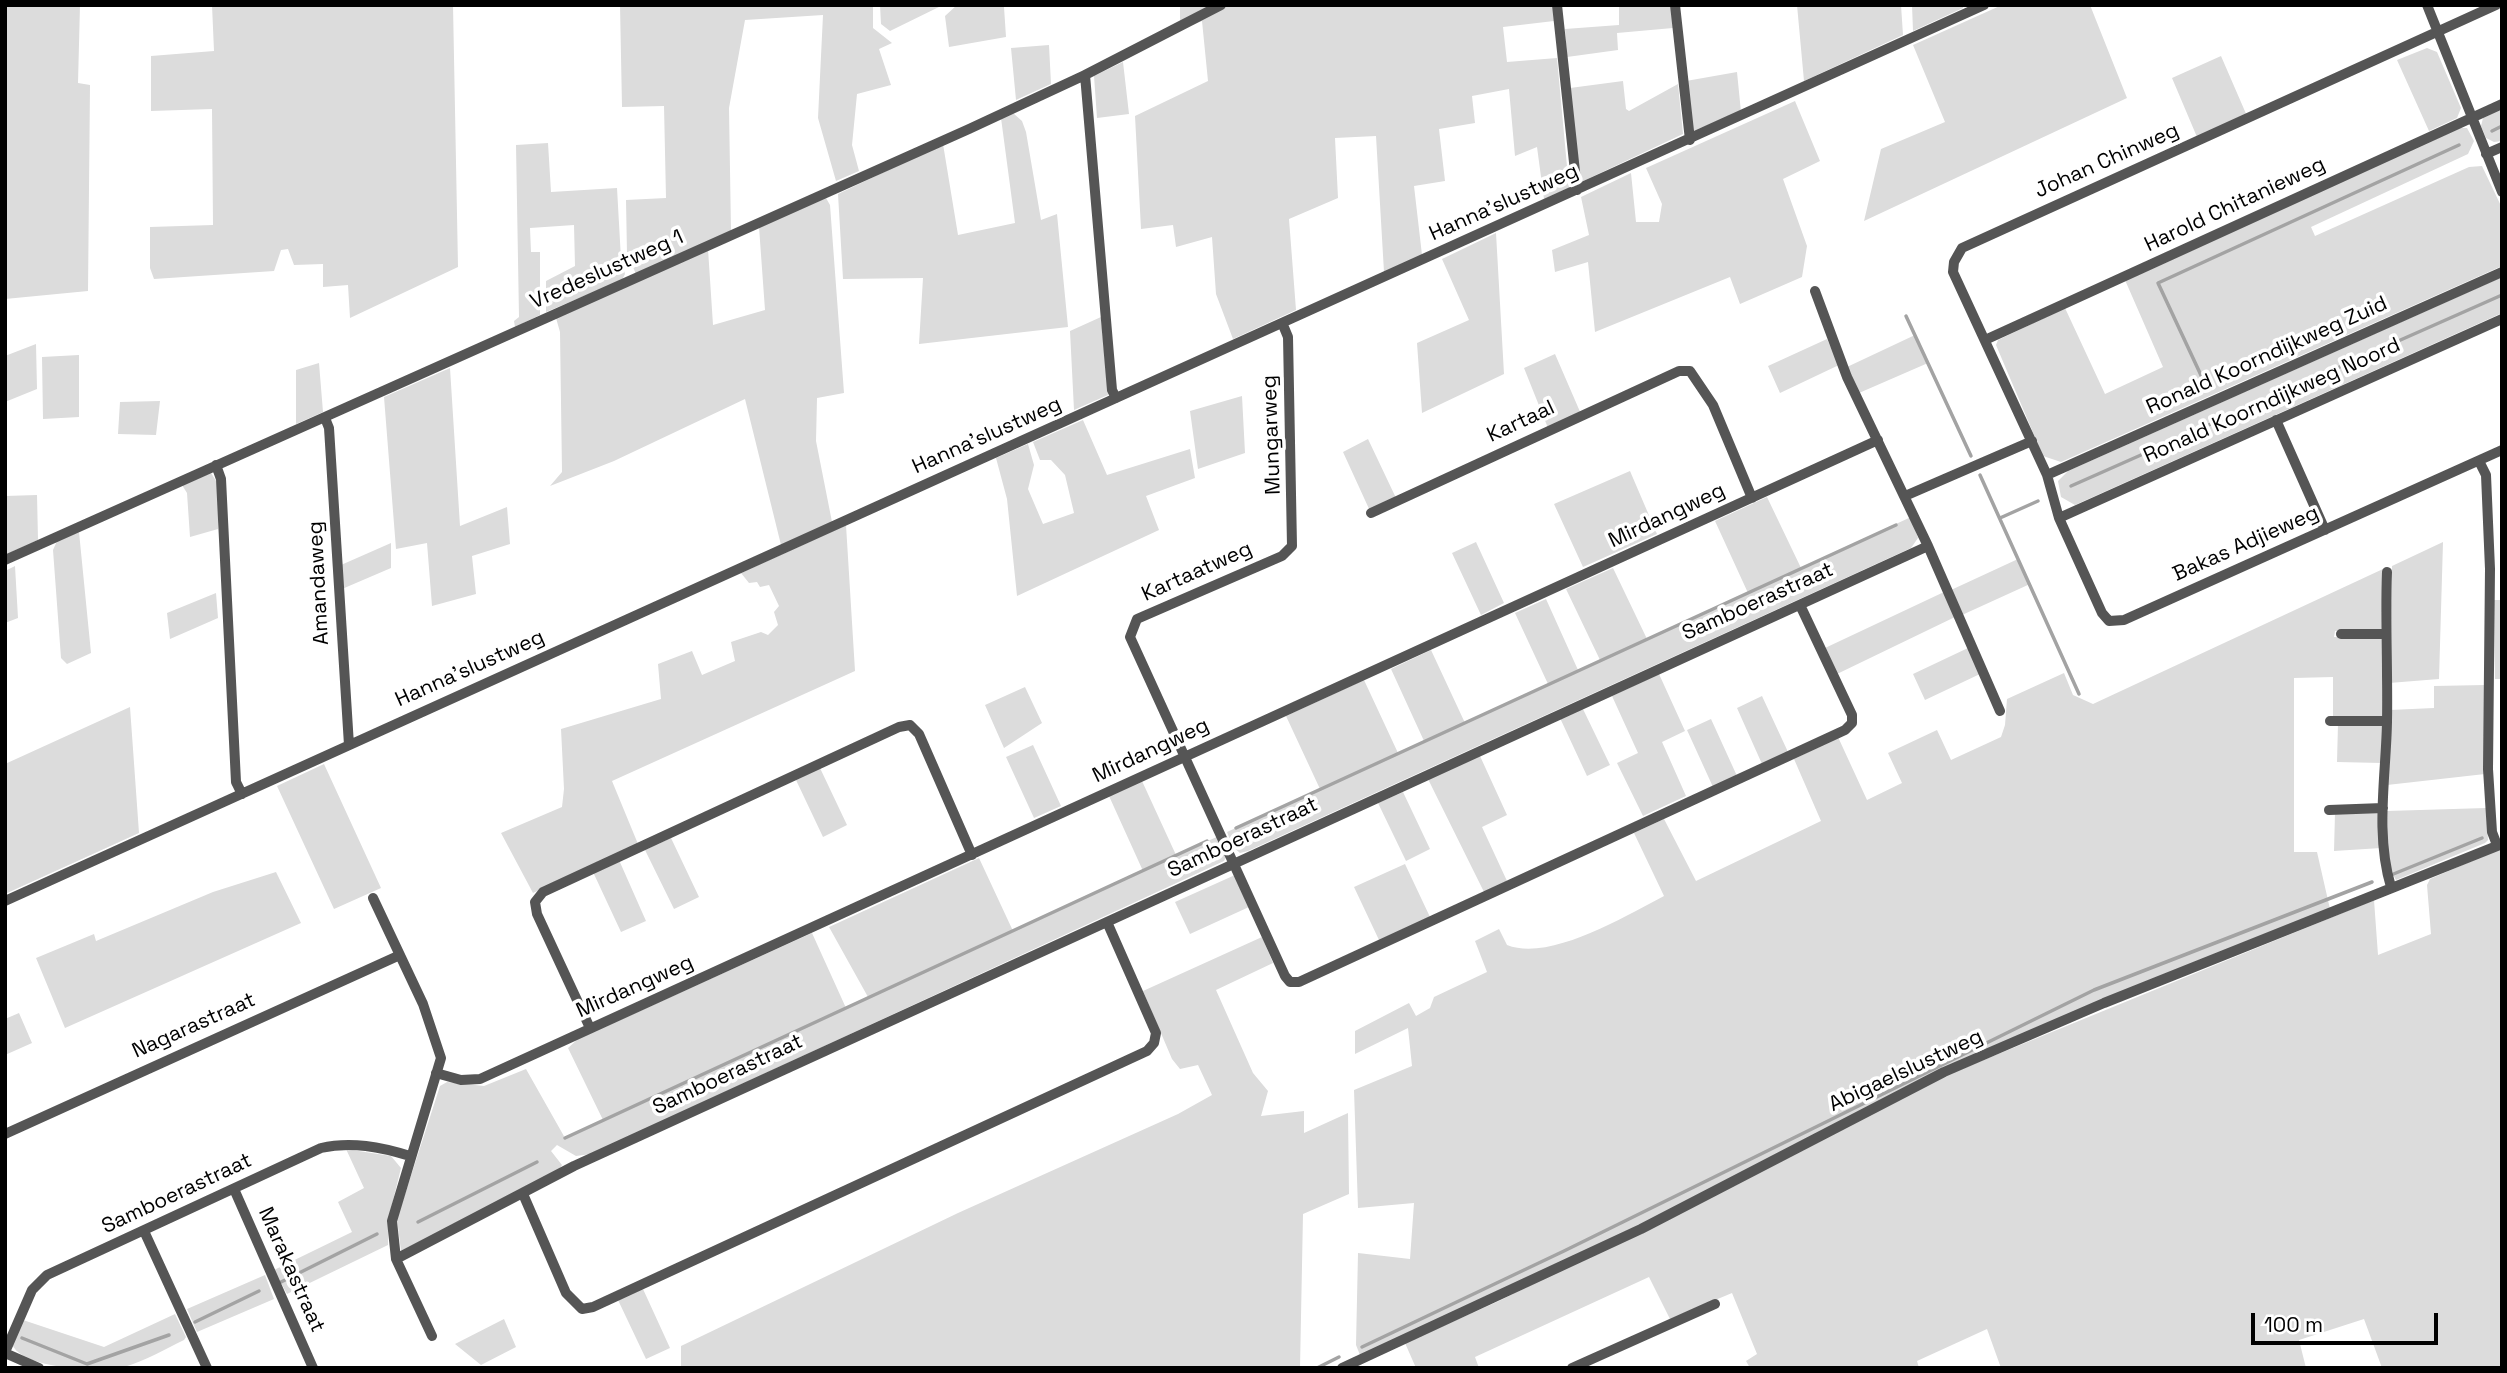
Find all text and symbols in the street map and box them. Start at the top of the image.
street label: Johan Chinweg [2031,118,2183,204]
street label: Harold Chitanieweg [2141,152,2329,258]
street label: Hanna'slustweg [1426,159,1582,247]
street label: Vredeslustweg 1 [527,225,687,315]
street label: Ronald Koorndijkweg Zuid [2143,291,2391,421]
street label: Ronald Koorndijkweg Noord [2140,333,2404,469]
street label: Mungarweg [1257,375,1287,495]
street label: Hanna'slustweg [909,392,1065,480]
street label: Kartaal [1483,395,1559,449]
street label: Mirdangweg [1605,478,1729,554]
street label: Bakas Adjieweg [2169,500,2323,588]
street label: Amandaweg [303,520,335,646]
street label: Kartaatweg [1138,536,1256,608]
street label: Samboerastraat [1679,557,1837,647]
street label: Hanna'slustweg [392,625,548,713]
street label: Mirdangweg [1089,713,1213,789]
street label: Samboerastraat [1164,792,1322,884]
street label: Mirdangweg [573,950,697,1024]
street label: Nagarastraat [129,988,259,1064]
street label: Abigaelslustweg [1825,1024,1987,1118]
street label: Samboerastraat [649,1029,807,1121]
street label: Samboerastraat [98,1148,256,1240]
street label: Marakastraat [252,1204,330,1336]
scale bar [2255,1300,2442,1344]
text: 100 m [2264,1311,2323,1338]

